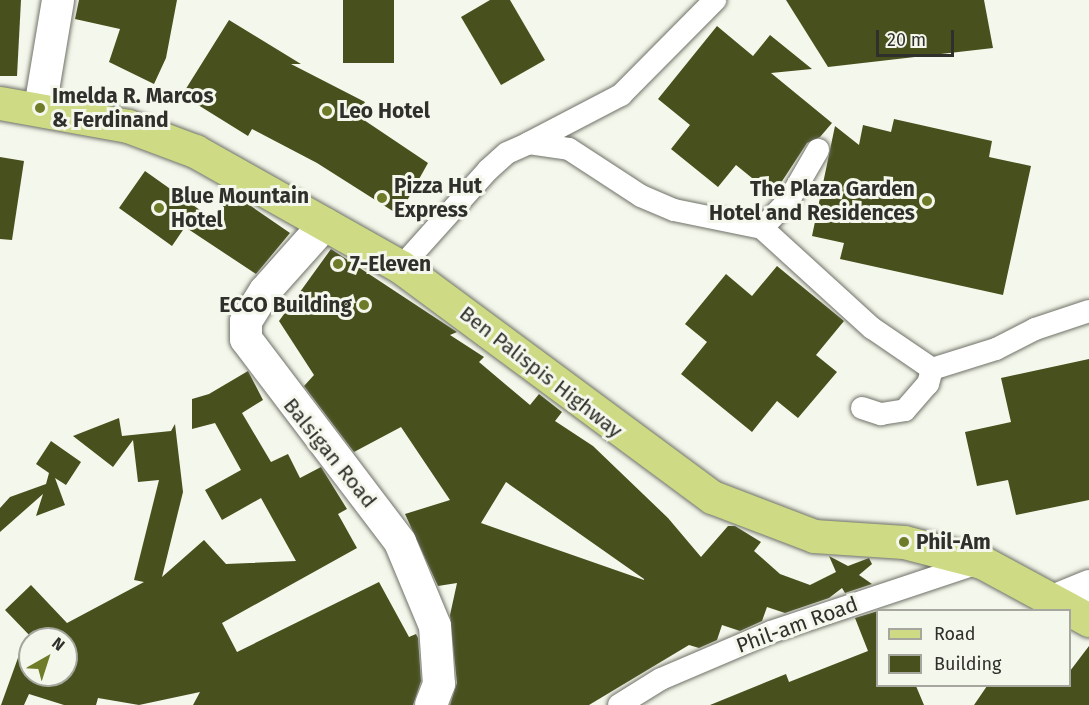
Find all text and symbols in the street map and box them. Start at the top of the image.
scale bar [879,18,957,56]
text: 20 m [887,29,926,51]
place label: Imelda R. Marcos & Ferdinand [52,83,214,133]
place label: Leo Hotel [339,98,430,124]
marker: Imelda R. Marcos & Ferdinand [33,101,47,115]
marker: Leo Hotel [320,104,334,118]
place label: Pizza Hut Express [394,173,482,223]
place label: The Plaza Garden Hotel and Residences [709,176,915,226]
place label: Blue Mountain Hotel [171,183,309,233]
marker: Pizza Hut Express [375,191,389,205]
marker: The Plaza Garden Hotel and Residences [920,194,934,208]
marker: Blue Mountain Hotel [152,201,166,215]
place label: 7-Eleven [350,251,431,277]
marker: 7-Eleven [331,257,345,271]
place label: ECCO Building [219,292,352,318]
marker: ECCO Building [357,298,371,312]
street label: Ben Palispis Highway [455,301,627,443]
street label: Balsigan Road [278,393,382,513]
place label: Phil-Am [916,529,991,555]
marker: Phil-Am [897,535,911,549]
street label: Phil-am Road [733,591,861,659]
legend [876,609,1071,687]
text: Road [934,623,976,645]
north arrow [18,627,78,687]
text: N [48,633,68,655]
text: Building [934,653,1001,675]

